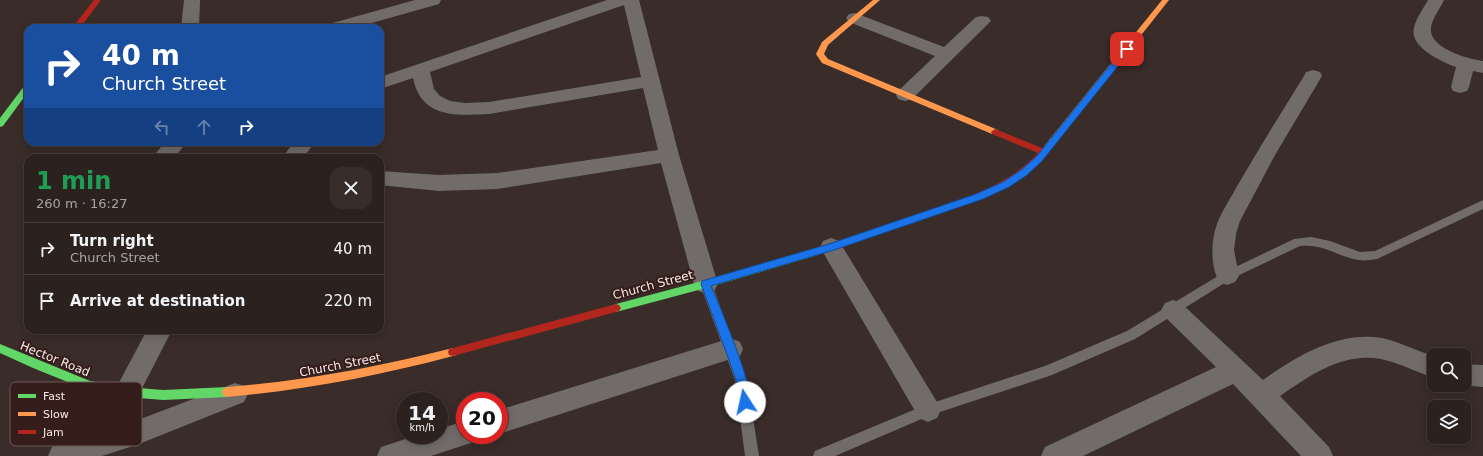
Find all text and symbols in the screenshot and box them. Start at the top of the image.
pin [1110,32,1144,66]
icon: arrive [1116,38,1138,60]
text: 40 m [102,39,180,72]
icon: right [36,40,88,92]
text: Church Street [102,73,226,94]
icon: left [151,116,173,138]
icon: ahead [193,116,215,138]
icon: right [235,116,257,138]
text: 1 min [36,167,111,195]
button: close [330,167,372,209]
text: 260 m · 16:27 [36,196,127,211]
text: Turn right [70,232,154,250]
icon: right [36,238,58,260]
text: 40 m [334,240,372,258]
text: Church Street [70,250,160,265]
street label: Church Street [611,267,695,302]
icon: arrive [36,290,58,312]
text: Arrive at destination [70,292,245,310]
text: 220 m [324,292,372,310]
street label: Hector Road [18,339,92,379]
map controls [1427,348,1471,444]
button: search [1427,348,1471,392]
street label: Church Street [298,350,382,380]
position arrow [724,381,766,423]
legend [10,382,142,446]
text: Fast [43,390,66,403]
speed limit sign: 20 [456,392,508,444]
button: layers [1427,400,1471,444]
text: 14 [408,401,436,425]
text: Slow [43,408,69,421]
text: km/h [409,422,435,433]
text: Jam [42,426,64,439]

